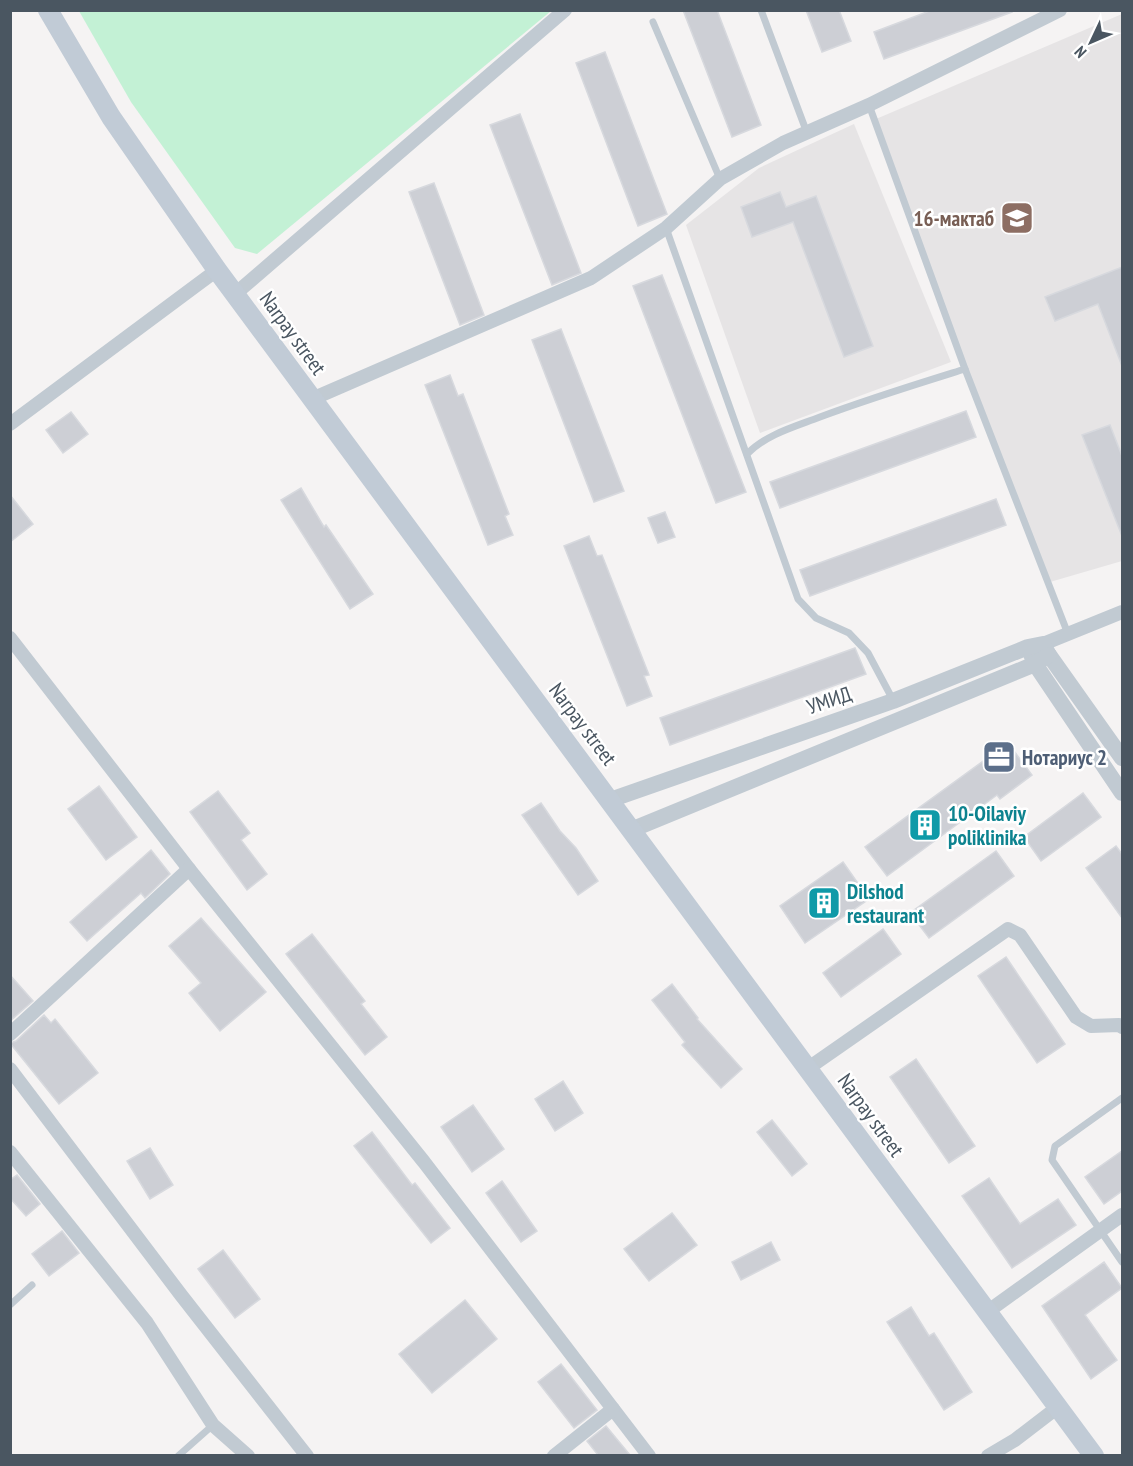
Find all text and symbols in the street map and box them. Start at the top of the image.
north arrow [1061,12,1121,72]
text: N [1070,42,1090,62]
school or university icon: 16-мактаб [999,200,1035,236]
place label: 16-мактаб [913,205,994,232]
street label: Narpay street [254,286,332,380]
street label: Narpay street [543,677,623,771]
street label: УМИД [803,680,855,720]
office icon: Нотариус 2 [981,739,1017,775]
place label: Нотариус 2 [1022,744,1107,771]
place label: 10-Oilaviy poliklinika [948,800,1027,851]
building icon: 10-Oilaviy poliklinika [907,807,943,843]
place label: Dilshod restaurant [847,878,924,929]
building icon: Dilshod restaurant [806,885,842,921]
street label: Narpay street [832,1068,910,1162]

